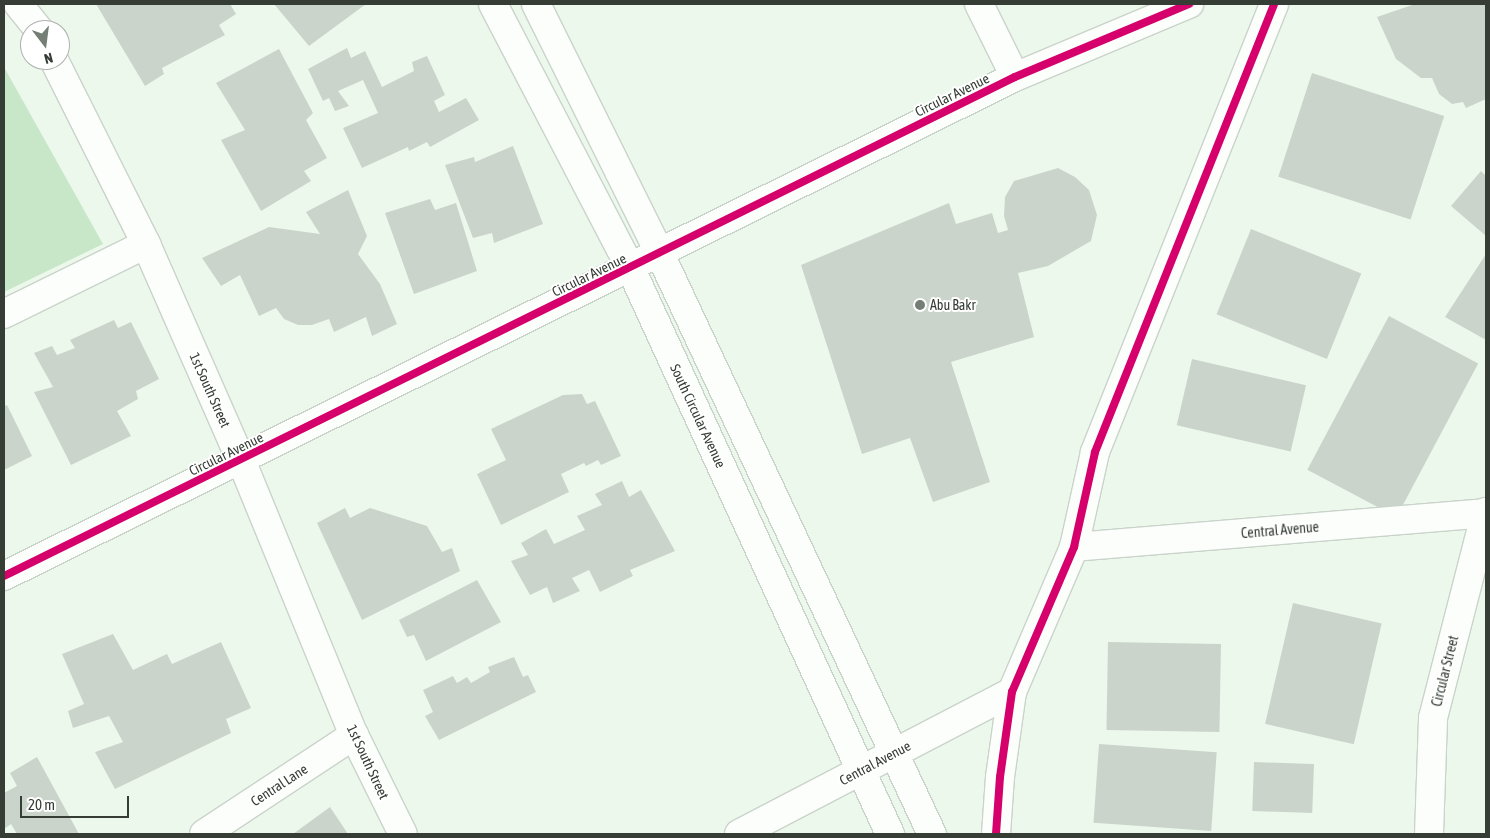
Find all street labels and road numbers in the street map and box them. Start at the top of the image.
street label: Circular Avenue [912,70,992,120]
street label: Circular Avenue [549,250,629,300]
street label: 1st South Street [186,350,234,430]
street label: South Circular Avenue [667,361,729,471]
street label: Circular Avenue [186,429,266,479]
street label: Central Avenue [1240,518,1320,542]
street label: Circular Street [1428,634,1462,708]
street label: 1st South Street [343,722,393,802]
street label: Central Avenue [837,737,913,789]
street label: Central Lane [247,760,311,810]

